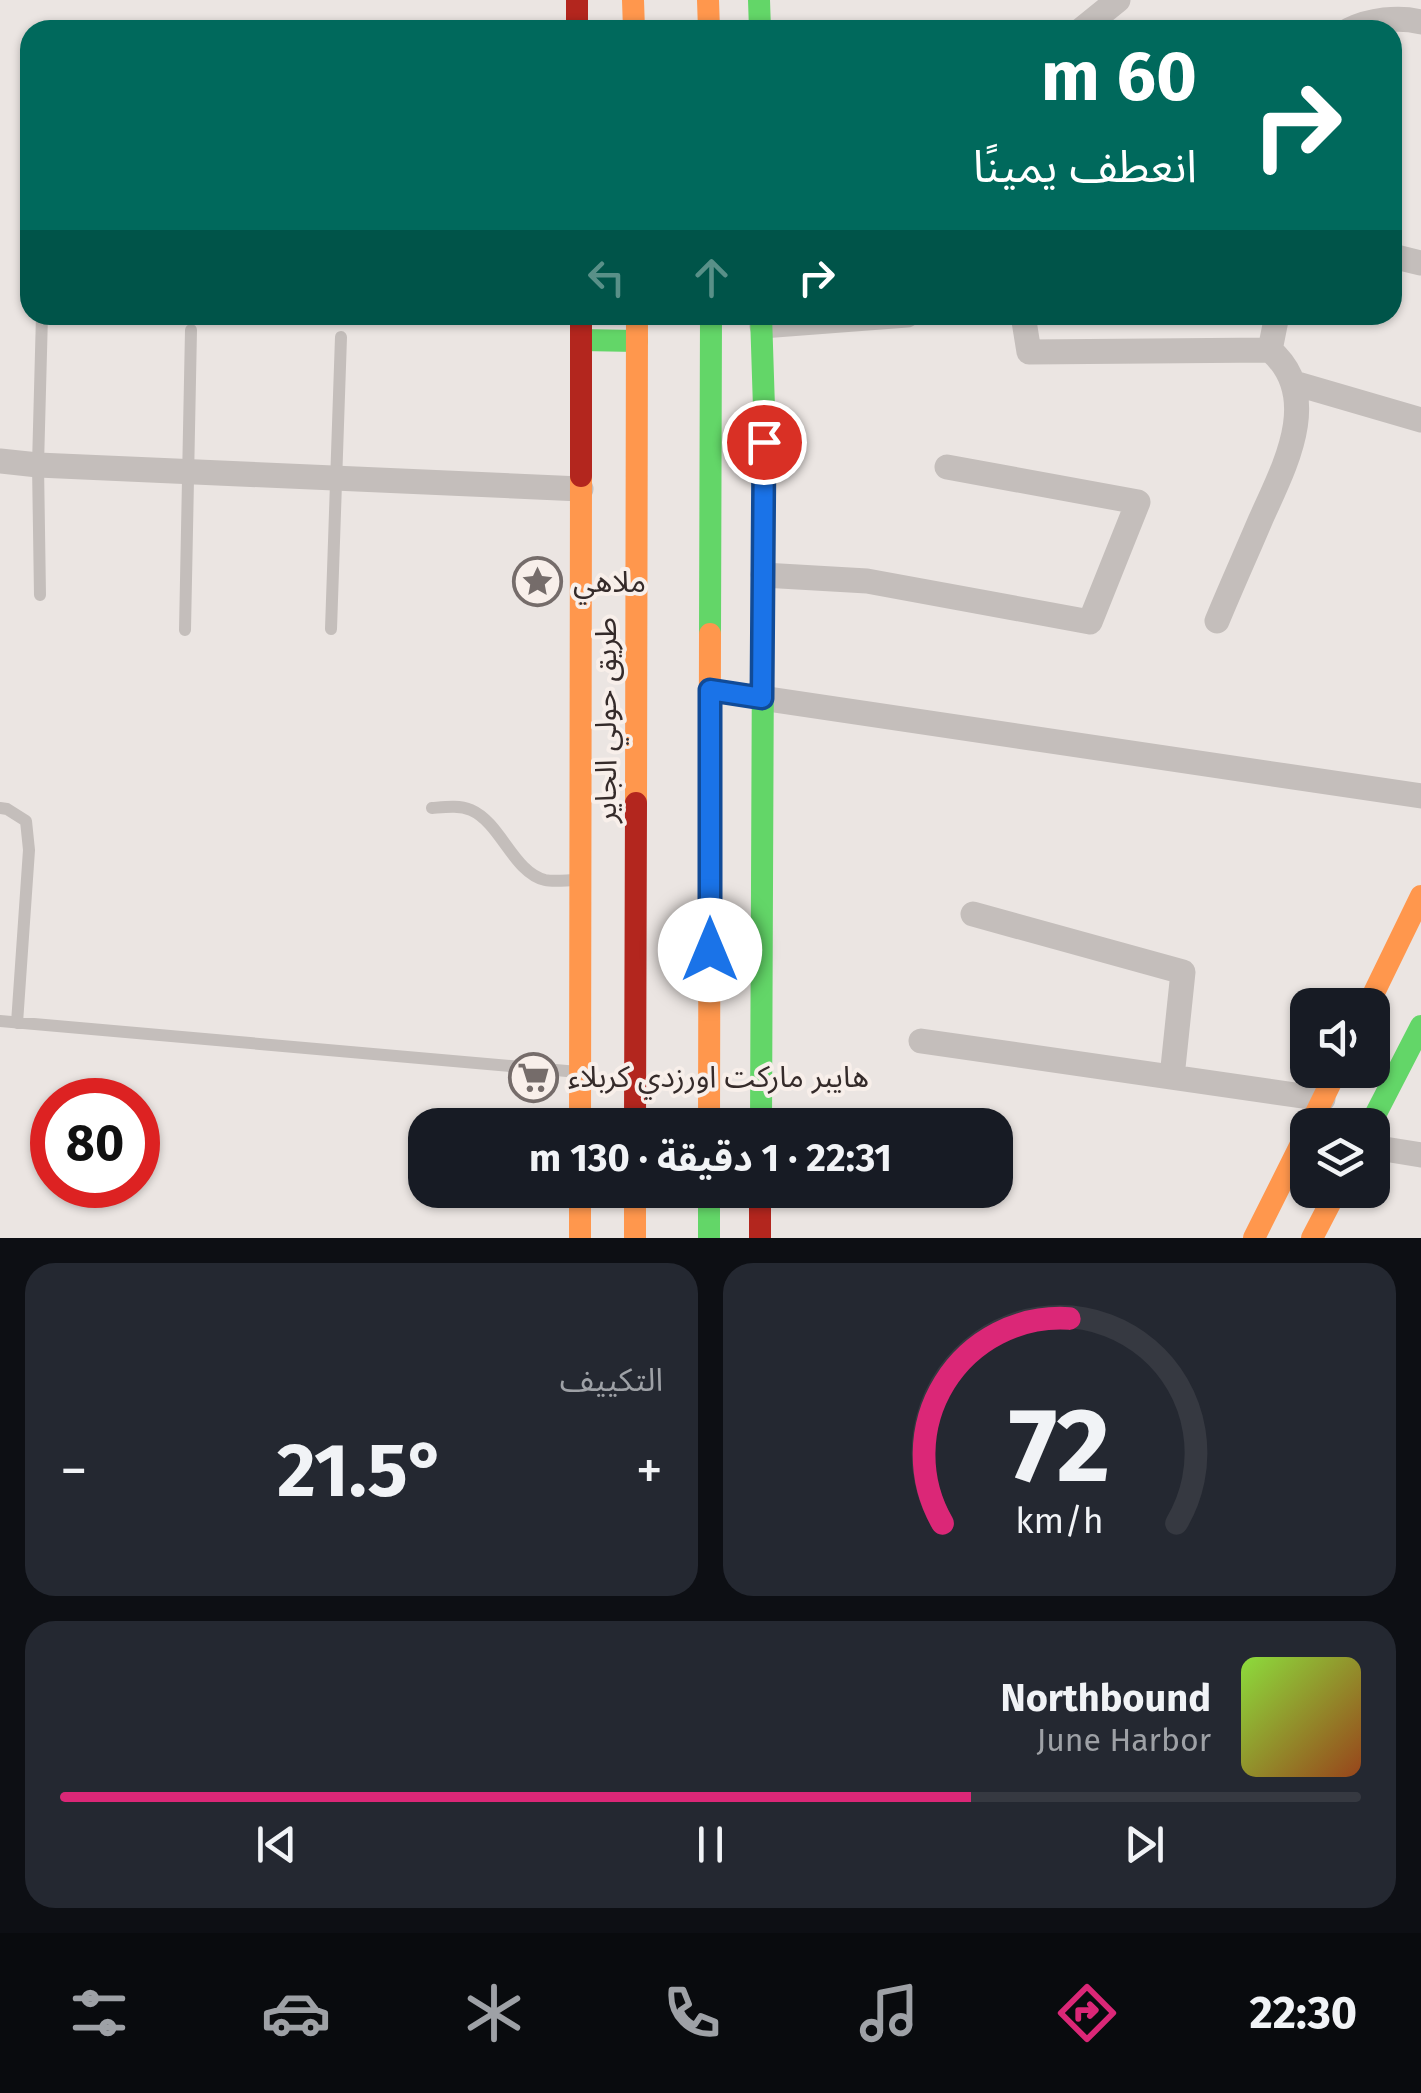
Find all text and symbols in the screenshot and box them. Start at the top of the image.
text: 60 m [1041,35,1197,119]
icon: right [1232,60,1362,190]
text: انعطف يمينًا [973,140,1197,194]
icon: left [579,250,634,305]
icon: ahead [684,250,739,305]
icon: right [789,250,844,305]
pin [722,400,807,485]
icon: arrive [737,415,792,470]
place icon: ملاهي [512,556,564,608]
place label: ملاهي [573,564,646,605]
street label: طريق حولي الجاير [588,617,629,824]
position arrow [658,898,762,1002]
map controls [1290,988,1390,1208]
button: sound [1290,988,1390,1088]
supermarket icon: هايبر ماركت اورزدي كربلاء [507,1051,559,1103]
place label: هايبر ماركت اورزدي كربلاء [568,1059,869,1100]
speed limit sign: 80 [30,1078,160,1208]
button: layers [1290,1108,1390,1208]
text: 22:31 · 1 دقيقة · 130 m [529,1135,892,1181]
text: التكييف [560,1361,663,1399]
text: 72 [1009,1384,1110,1509]
text: 21.5° [277,1426,446,1516]
text: − [60,1438,88,1504]
text: + [636,1438,663,1504]
text: km/h [1015,1500,1104,1542]
text: Northbound [1000,1675,1211,1721]
text: June Harbor [1036,1721,1211,1759]
icon: previous [249,1817,304,1872]
icon: pause [683,1817,738,1872]
icon: next [1117,1817,1172,1872]
icon: filters [64,1978,134,2048]
icon: car [261,1978,331,2048]
icon: climate [459,1978,529,2048]
icon: phone [657,1978,727,2048]
icon: music [854,1978,924,2048]
icon: directions [1052,1978,1122,2048]
text: 22:30 [1249,1986,1357,2040]

